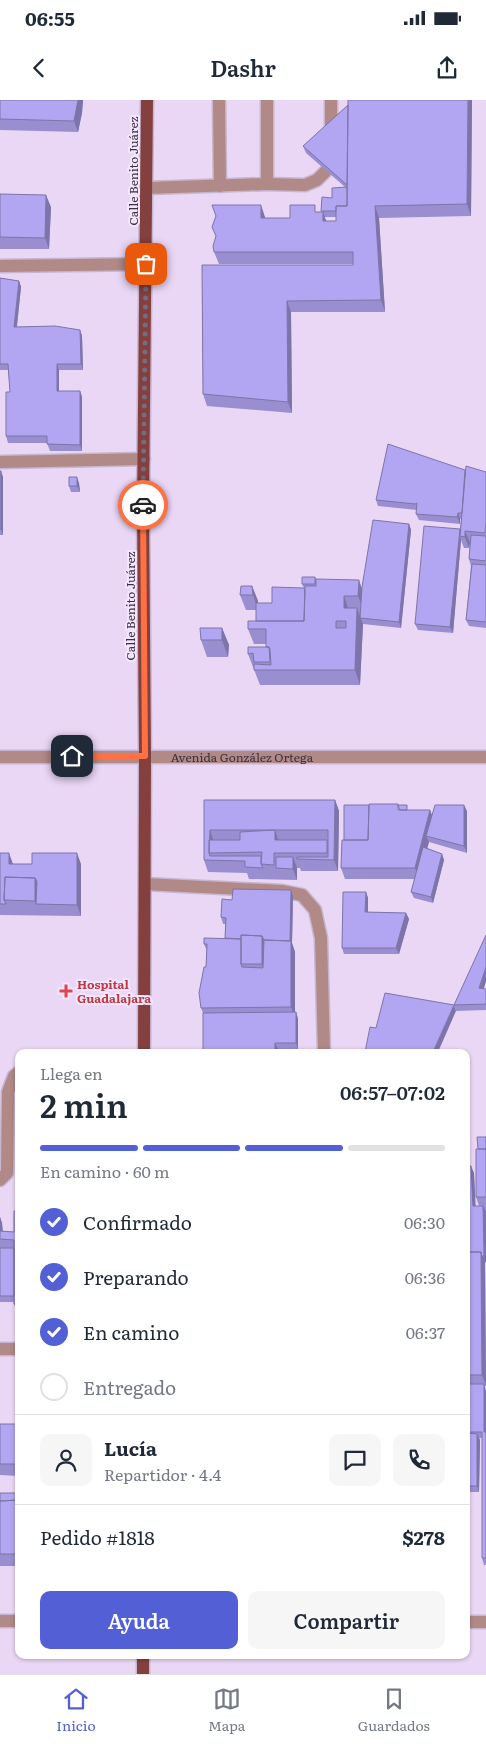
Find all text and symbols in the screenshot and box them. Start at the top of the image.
text: 06:55 [25,4,75,32]
text: Dashr [210,51,276,84]
icon: back [25,54,53,82]
icon: share [433,54,461,82]
street label: Calle Benito Juárez [124,116,142,225]
pin [125,243,167,285]
icon: bag [132,250,160,278]
courier [118,480,168,530]
icon: car [129,491,157,519]
street label: Calle Benito Juárez [121,551,139,660]
pin [51,735,93,777]
icon: home [58,742,86,770]
street label: Avenida González Ortega [171,748,314,766]
place label: Hospital Guadalajara [77,975,151,1007]
marker: Hospital Guadalajara [59,984,73,998]
text: Llega en [40,1061,103,1085]
text: 06:57–07:02 [340,1078,445,1106]
text: 2 min [40,1080,128,1128]
text: En camino · 60 m [40,1159,169,1183]
icon: check [40,1208,68,1236]
text: Confirmado [83,1208,192,1236]
text: 06:30 [404,1210,445,1234]
icon: check [40,1263,68,1291]
text: Preparando [83,1263,189,1291]
text: 06:36 [405,1265,445,1289]
icon: check [40,1318,68,1346]
text: En camino [83,1318,179,1346]
text: 06:37 [406,1320,445,1344]
text: Entregado [83,1373,176,1401]
button: person [40,1434,92,1486]
text: Lucía [104,1434,157,1462]
button: chat [329,1434,381,1486]
button: phone [393,1434,445,1486]
text: Repartidor · 4.4 [104,1462,221,1486]
text: Pedido #1818 [40,1523,155,1551]
text: $278 [402,1523,445,1551]
button: Ayuda [40,1591,238,1649]
button: Compartir [248,1591,445,1649]
tab: Inicio [56,1685,96,1735]
tab: Mapa [208,1685,245,1735]
tab: Guardados [358,1685,430,1735]

